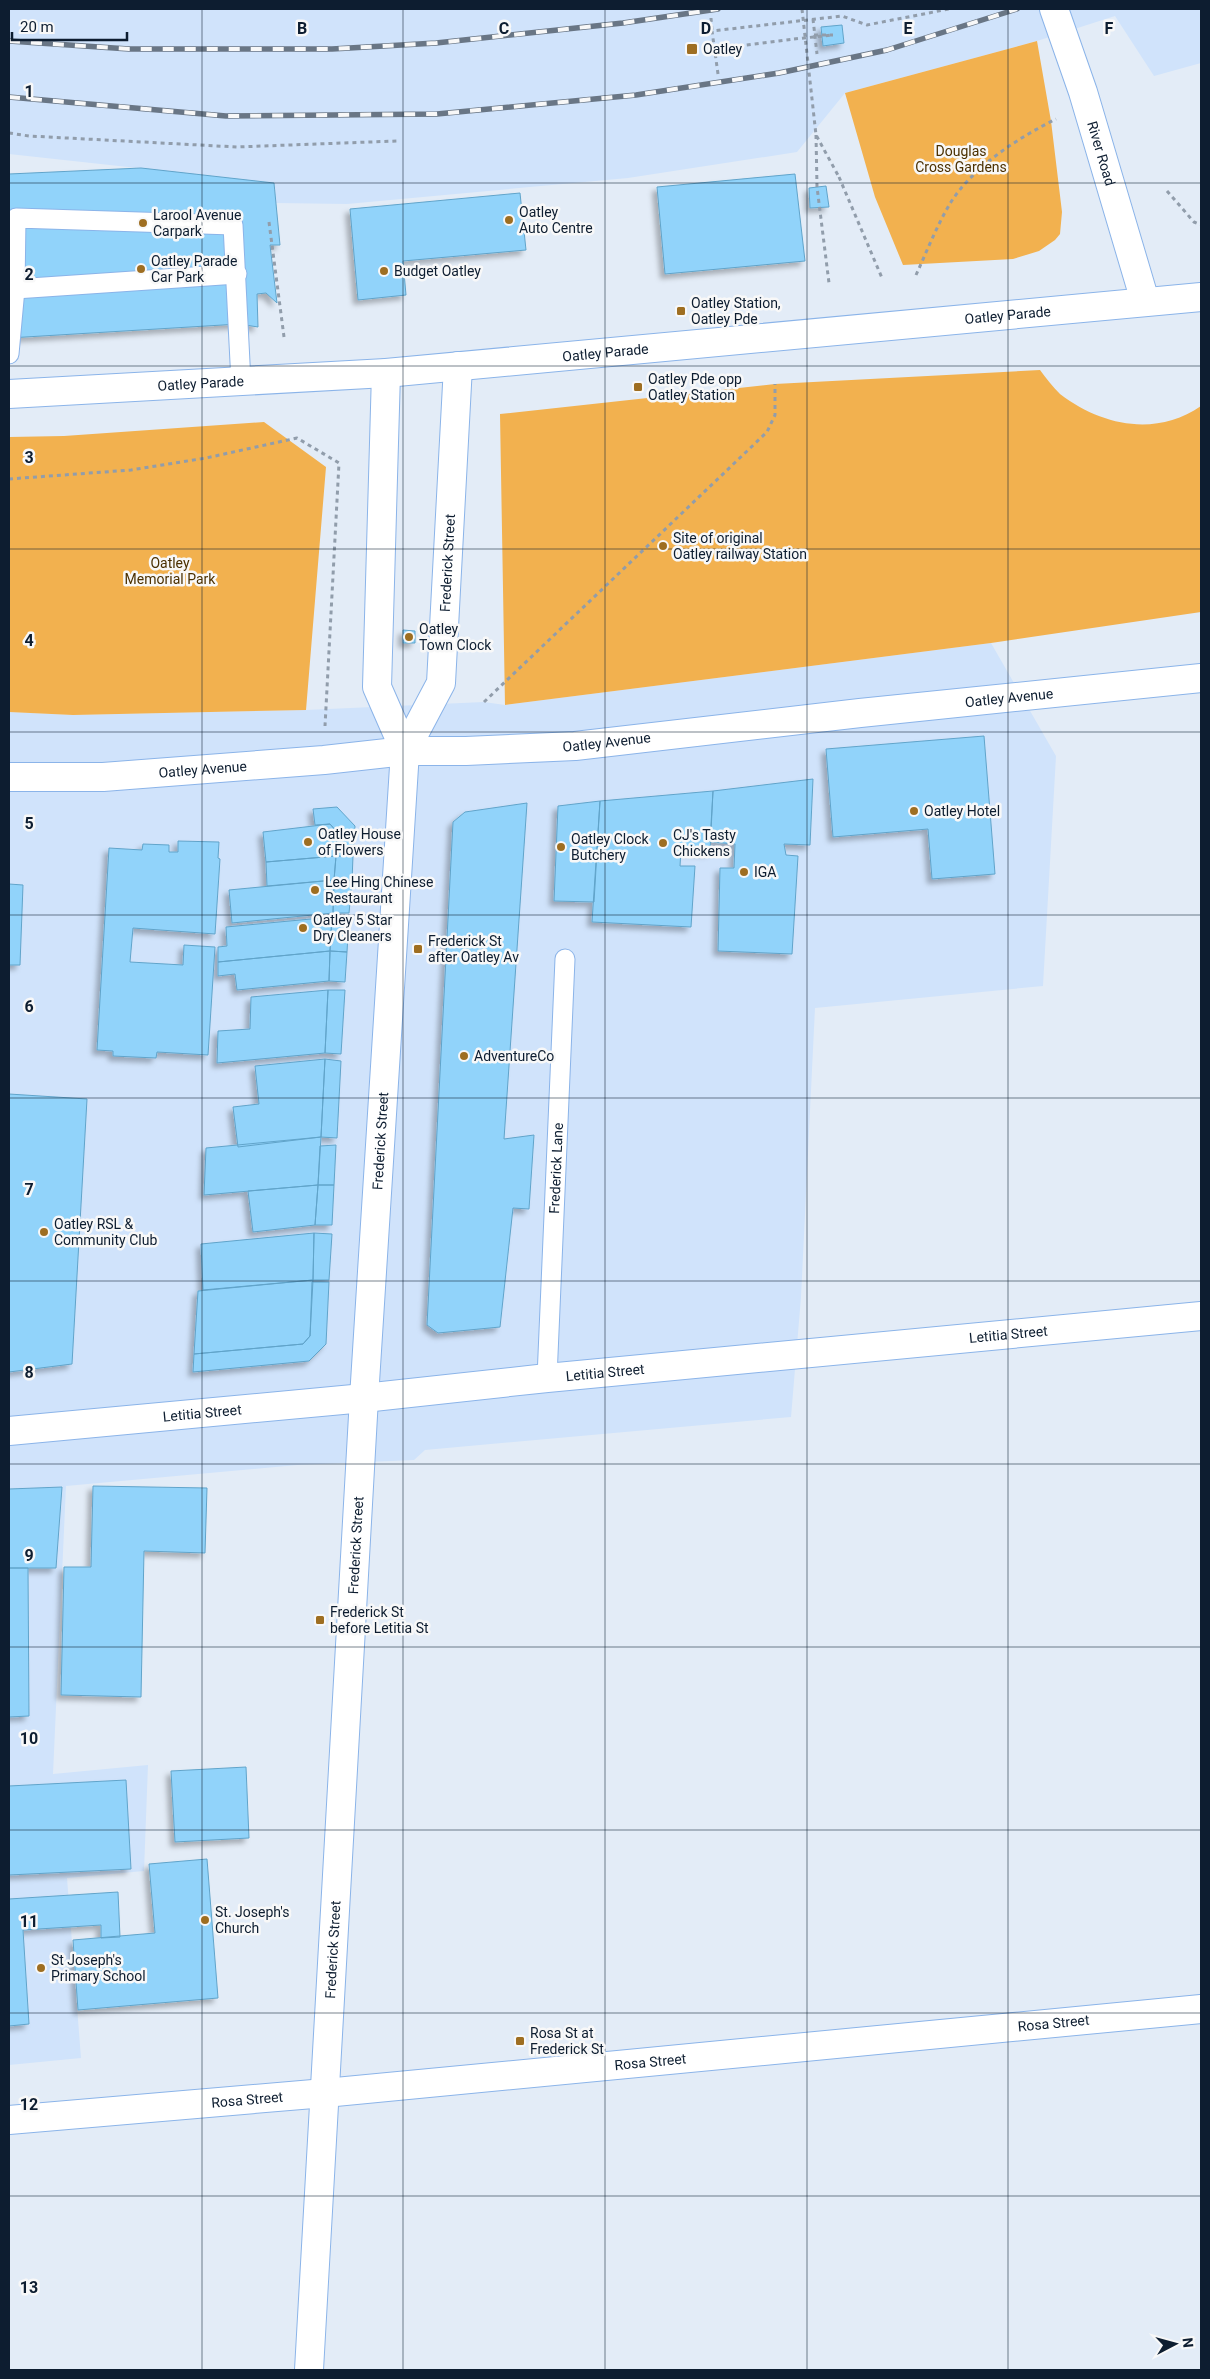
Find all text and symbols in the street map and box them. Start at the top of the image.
scale bar [12,10,128,42]
text: 20 m [20,18,54,36]
text: B [297,19,307,38]
text: C [499,19,509,38]
text: D [701,19,711,38]
text: E [904,19,913,38]
text: F [1105,19,1114,38]
place label: Oatley [703,41,743,57]
marker: Oatley [685,42,699,56]
text: 1 [24,82,34,101]
street label: River Road [1084,119,1118,188]
park label: Douglas Cross Gardens [915,143,1007,175]
place label: Oatley Auto Centre [519,204,593,236]
place label: Larool Avenue Carpark [153,207,241,239]
marker: Oatley Auto Centre [503,214,515,226]
marker: Larool Avenue Carpark [137,217,149,229]
place label: Oatley Parade Car Park [151,253,237,285]
marker: Oatley Parade Car Park [135,263,147,275]
place label: Budget Oatley [394,263,481,279]
text: 2 [24,265,34,284]
marker: Budget Oatley [378,265,390,277]
place label: Oatley Station, Oatley Pde [691,295,781,327]
street label: Oatley Parade [964,303,1052,327]
marker: Oatley Station, Oatley Pde [675,305,687,317]
street label: Oatley Parade [562,341,649,365]
place label: Oatley Pde opp Oatley Station [648,371,742,403]
street label: Oatley Parade [157,373,244,394]
marker: Oatley Pde opp Oatley Station [632,381,644,393]
text: 3 [24,448,34,467]
street label: Frederick Street [437,513,458,612]
place label: Site of original Oatley railway Station [673,530,807,562]
marker: Site of original Oatley railway Station [657,540,669,552]
park label: Oatley Memorial Park [125,555,216,587]
place label: Oatley Town Clock [419,621,492,653]
text: 4 [24,631,34,650]
marker: Oatley Town Clock [403,631,415,643]
street label: Oatley Avenue [964,685,1054,710]
street label: Oatley Avenue [562,729,651,755]
street label: Oatley Avenue [158,758,247,781]
place label: Oatley Hotel [924,803,1000,819]
marker: Oatley Hotel [908,805,920,817]
text: 5 [24,814,34,833]
place label: Oatley House of Flowers [318,826,401,858]
place label: CJ's Tasty Chickens [673,827,736,859]
place label: Oatley Clock Butchery [571,831,649,863]
marker: Oatley House of Flowers [302,836,314,848]
marker: CJ's Tasty Chickens [657,837,669,849]
marker: Oatley Clock Butchery [555,841,567,853]
place label: IGA [754,864,776,880]
marker: IGA [738,866,750,878]
place label: Lee Hing Chinese Restaurant [325,874,433,906]
marker: Lee Hing Chinese Restaurant [309,884,321,896]
place label: Oatley 5 Star Dry Cleaners [313,912,393,944]
marker: Oatley 5 Star Dry Cleaners [297,922,309,934]
place label: Frederick St after Oatley Av [428,933,519,965]
marker: Frederick St after Oatley Av [412,943,424,955]
text: 6 [24,997,34,1016]
place label: AdventureCo [474,1048,554,1064]
marker: AdventureCo [458,1050,470,1062]
street label: Frederick Street [369,1091,391,1191]
street label: Frederick Lane [546,1122,566,1214]
text: 7 [24,1180,34,1199]
place label: Oatley RSL & Community Club [54,1216,157,1248]
marker: Oatley RSL & Community Club [38,1226,50,1238]
street label: Letitia Street [968,1323,1049,1346]
street label: Letitia Street [565,1361,646,1384]
text: 8 [24,1363,34,1382]
street label: Letitia Street [162,1401,243,1425]
street label: Frederick Street [345,1496,366,1595]
text: 9 [24,1546,34,1565]
place label: Frederick St before Letitia St [330,1604,429,1636]
marker: Frederick St before Letitia St [314,1614,326,1626]
text: 10 [20,1729,38,1748]
street label: Frederick Street [322,1900,344,1999]
place label: St. Joseph's Church [215,1904,289,1936]
text: 11 [20,1912,38,1931]
marker: St. Joseph's Church [199,1914,211,1926]
place label: St Joseph's Primary School [51,1952,146,1984]
marker: St Joseph's Primary School [35,1962,47,1974]
street label: Rosa Street [1017,2012,1090,2035]
place label: Rosa St at Frederick St [530,2025,604,2057]
marker: Rosa St at Frederick St [514,2035,526,2047]
street label: Rosa Street [614,2050,687,2073]
street label: Rosa Street [211,2089,284,2111]
text: 12 [20,2095,38,2114]
text: 13 [20,2278,38,2297]
north arrow [1150,2319,1200,2369]
text: N [1179,2337,1196,2348]

